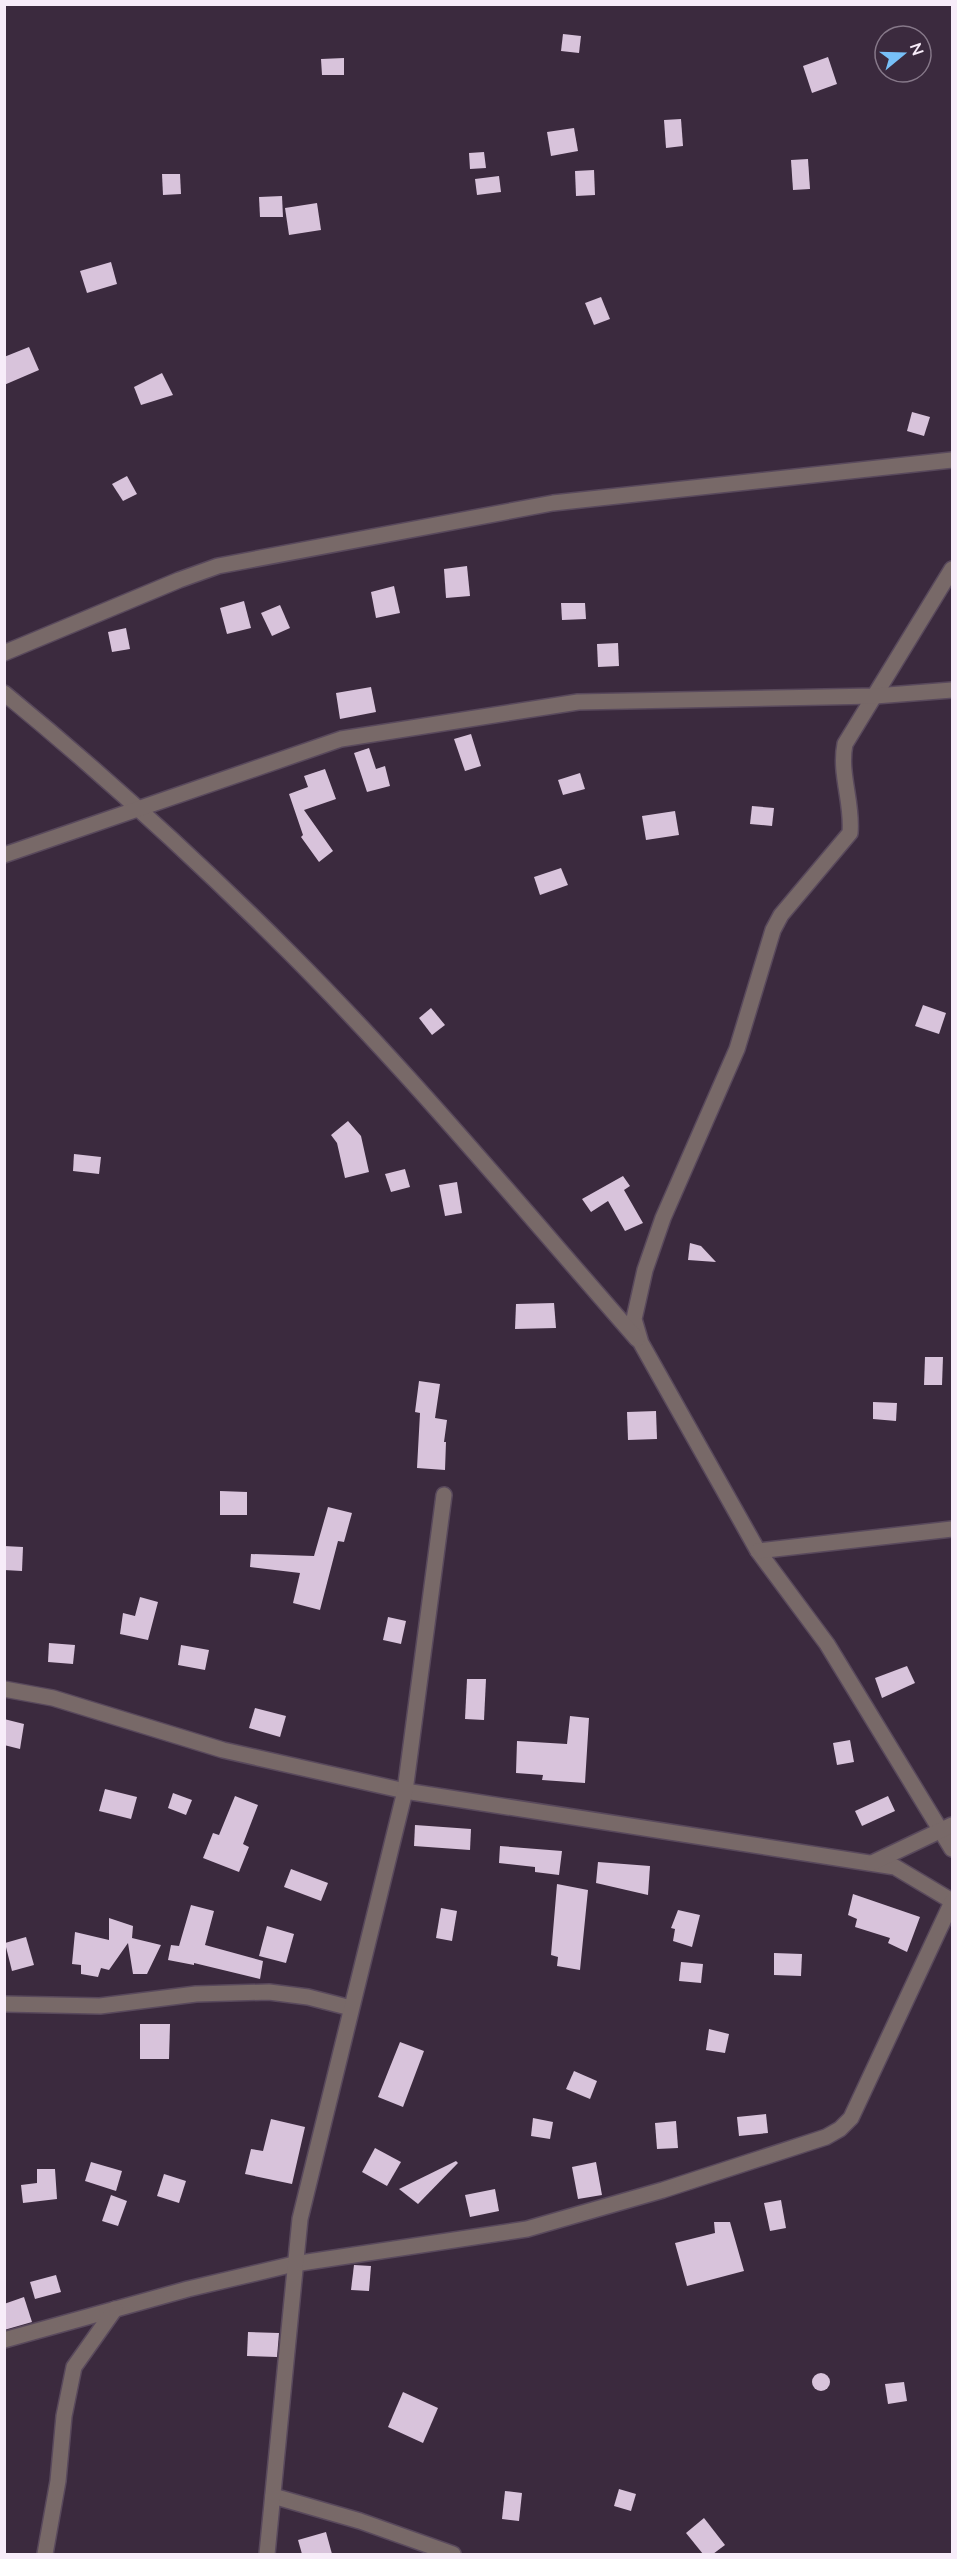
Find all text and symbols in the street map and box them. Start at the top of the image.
north arrow [873,24,933,84]
text: N [906,40,929,58]

